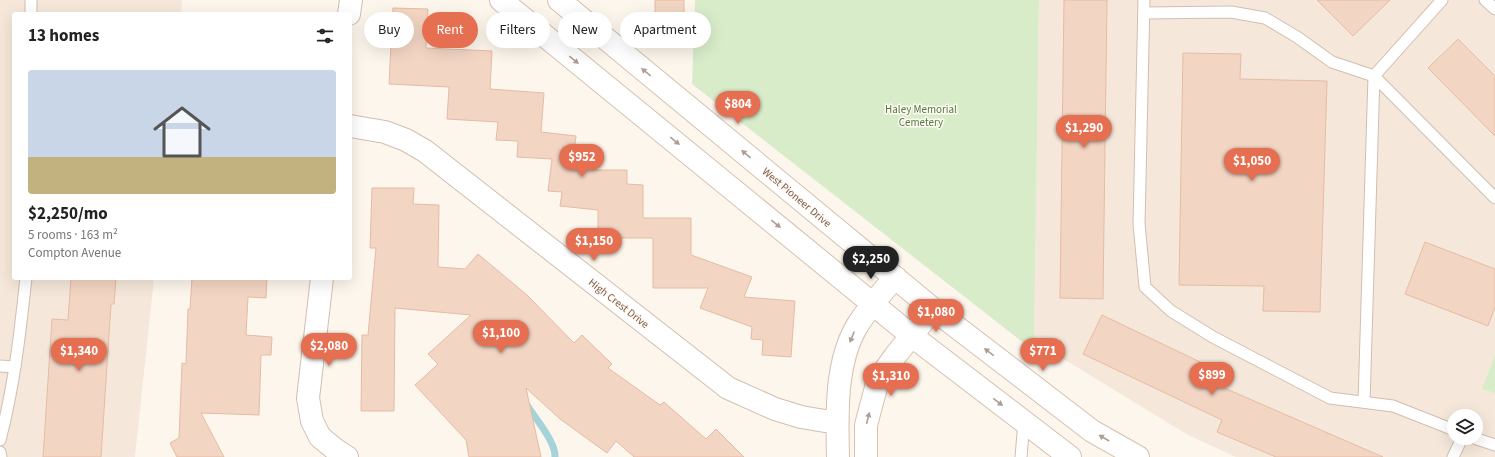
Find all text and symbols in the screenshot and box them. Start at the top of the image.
chip: Buy [364,12,414,48]
chip: Rent [422,12,478,48]
chip: Filters [486,12,550,48]
chip: New [558,12,612,48]
chip: Apartment [620,12,711,48]
text: 13 homes [28,24,99,48]
icon: filters [314,25,336,47]
one-way arrow [569,55,580,64]
one-way arrow [641,67,652,76]
pin: $804 [714,91,762,125]
text: $804 [724,95,752,113]
icon: home [146,96,218,168]
park label: Haley Memorial Cemetery [885,102,957,130]
pin: $1,290 [1051,115,1117,149]
text: $1,290 [1065,119,1103,137]
one-way arrow [670,137,681,146]
pin: $952 [558,144,606,178]
text: $952 [568,148,596,166]
pin: $1,050 [1219,148,1285,182]
one-way arrow [741,150,752,159]
text: $1,050 [1233,152,1271,170]
street label: West Pioneer Drive [759,164,835,231]
text: $2,250/mo [28,202,108,226]
one-way arrow [770,220,781,229]
text: 5 rooms · 163 m² [28,226,118,244]
pin: $1,150 [561,228,627,262]
text: $1,150 [575,232,613,250]
text: Compton Avenue [28,244,121,262]
pin: $2,250 [838,246,904,280]
text: $2,250 [852,250,890,268]
street label: High Crest Drive [585,275,653,332]
pin: $1,080 [903,299,969,333]
text: $1,080 [917,303,955,321]
pin: $1,100 [468,320,534,354]
text: $1,100 [482,324,520,342]
one-way arrow [849,331,855,342]
pin: $2,080 [296,333,362,367]
text: $2,080 [310,337,348,355]
pin: $1,340 [46,338,112,372]
pin: $771 [1019,338,1067,372]
text: $1,340 [60,342,98,360]
text: $771 [1029,342,1057,360]
one-way arrow [983,347,994,356]
pin: $899 [1188,362,1236,396]
pin: $1,310 [858,363,924,397]
text: $899 [1198,366,1226,384]
text: $1,310 [872,367,910,385]
one-way arrow [993,398,1004,407]
map controls [1447,409,1483,445]
button: layers [1447,409,1483,445]
one-way arrow [865,412,871,424]
one-way arrow [1098,434,1110,441]

